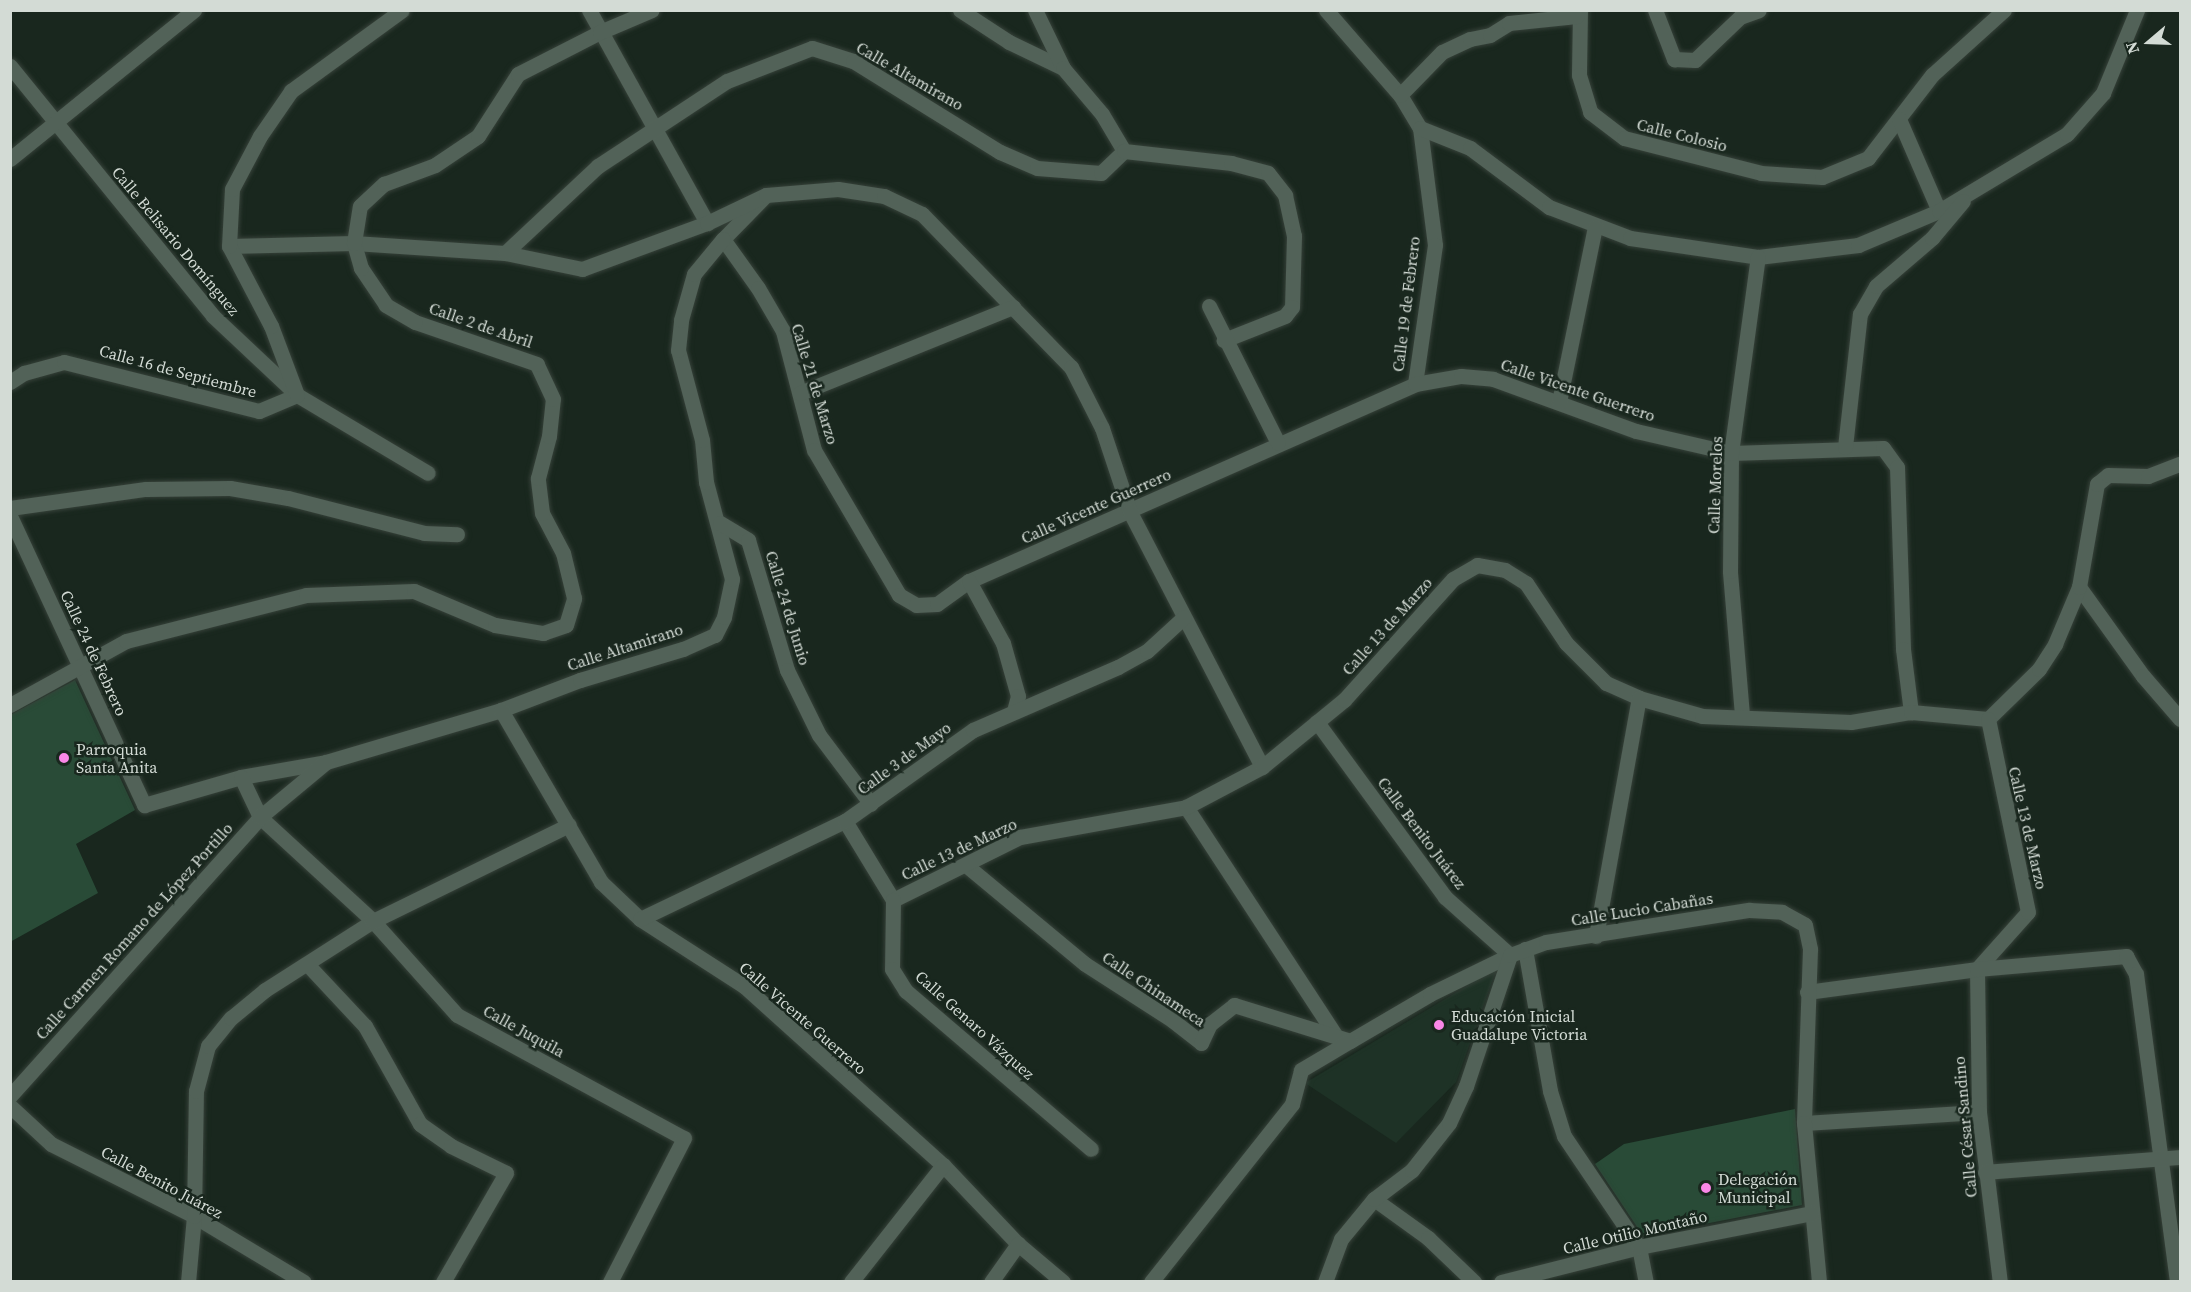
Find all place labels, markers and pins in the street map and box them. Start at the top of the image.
place label: Parroquia Santa Anita [76,739,157,777]
marker: Parroquia Santa Anita [57,751,71,765]
place label: Educación Inicial Guadalupe Victoria [1451,1006,1588,1044]
marker: Educación Inicial Guadalupe Victoria [1432,1018,1446,1032]
place label: Delegación Municipal [1718,1169,1797,1207]
marker: Delegación Municipal [1699,1181,1713,1195]

